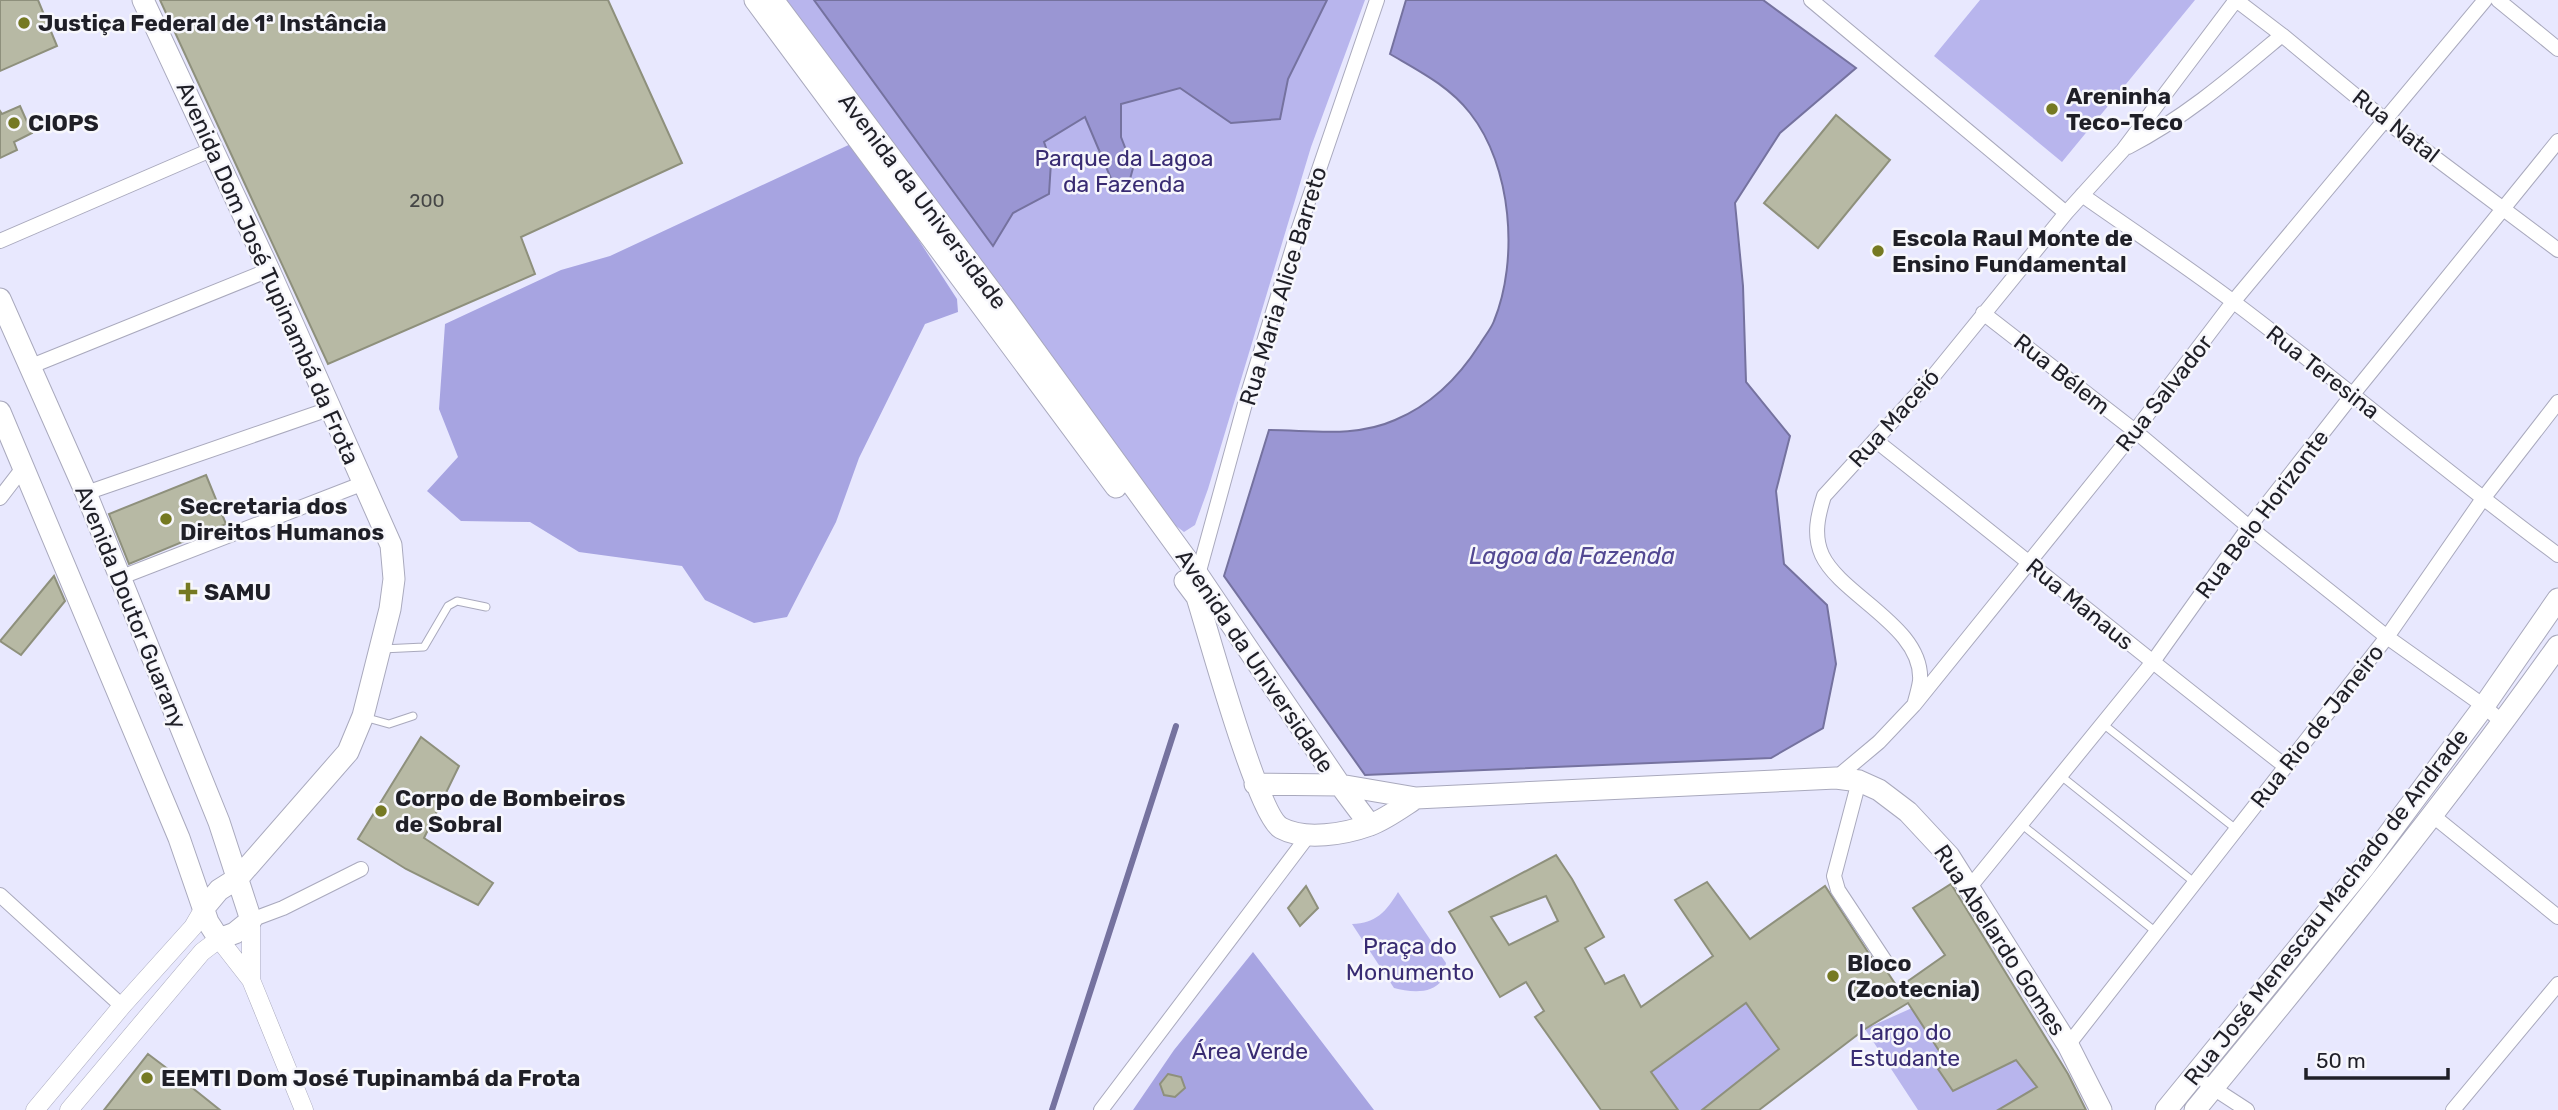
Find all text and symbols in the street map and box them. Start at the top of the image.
place label: Justiça Federal de 1ª Instância [38,9,387,37]
marker: Justiça Federal de 1ª Instância [16,15,32,31]
street label: Avenida Dom José Tupinambá da Frota [171,77,365,469]
place label: Areninha Teco-Teco [2066,82,2183,136]
street label: Rua Natal [2347,83,2445,169]
street label: Avenida da Universidade [833,87,1013,315]
marker: Areninha Teco-Teco [2044,101,2060,117]
place label: CIOPS [28,109,99,137]
marker: CIOPS [6,115,22,131]
park label: Parque da Lagoa da Fazenda [1034,144,1214,198]
street label: Rua Maria Alice Barreto [1233,163,1333,409]
house number: 200 [409,189,445,212]
place label: Escola Raul Monte de Ensino Fundamental [1892,224,2133,278]
marker: Escola Raul Monte de Ensino Fundamental [1870,243,1886,259]
street label: Rua Teresina [2261,319,2385,425]
street label: Rua Bélem [2008,328,2116,420]
street label: Rua Salvador [2110,329,2218,457]
street label: Rua Maceió [1843,363,1945,473]
street label: Rua Belo Horizonte [2189,424,2335,604]
street label: Avenida Doutor Guarany [69,481,193,733]
place label: Secretaria dos Direitos Humanos [180,492,384,546]
marker: Secretaria dos Direitos Humanos [158,511,174,527]
water label: Lagoa da Fazenda [1469,542,1675,570]
street label: Avenida da Universidade [1170,544,1340,778]
street label: Rua Manaus [2021,552,2139,656]
place label: SAMU [204,578,271,606]
marker: SAMU [178,582,198,602]
street label: Rua Rio de Janeiro [2244,638,2390,814]
street label: Rua José Menescau Machado de Andrade [2178,723,2474,1091]
place label: Corpo de Bombeiros de Sobral [395,784,626,838]
marker: Corpo de Bombeiros de Sobral [373,803,389,819]
street label: Rua Abelardo Gomes [1928,839,2072,1041]
park label: Praça do Monumento [1346,932,1474,986]
place label: Bloco (Zootecnia) [1847,949,1980,1003]
marker: Bloco (Zootecnia) [1825,968,1841,984]
park label: Largo do Estudante [1850,1018,1960,1072]
scale bar [2306,1036,2448,1080]
park label: Área Verde [1192,1037,1308,1065]
text: 50 m [2316,1048,2366,1073]
place label: EEMTI Dom José Tupinambá da Frota [161,1064,580,1092]
marker: EEMTI Dom José Tupinambá da Frota [139,1070,155,1086]

